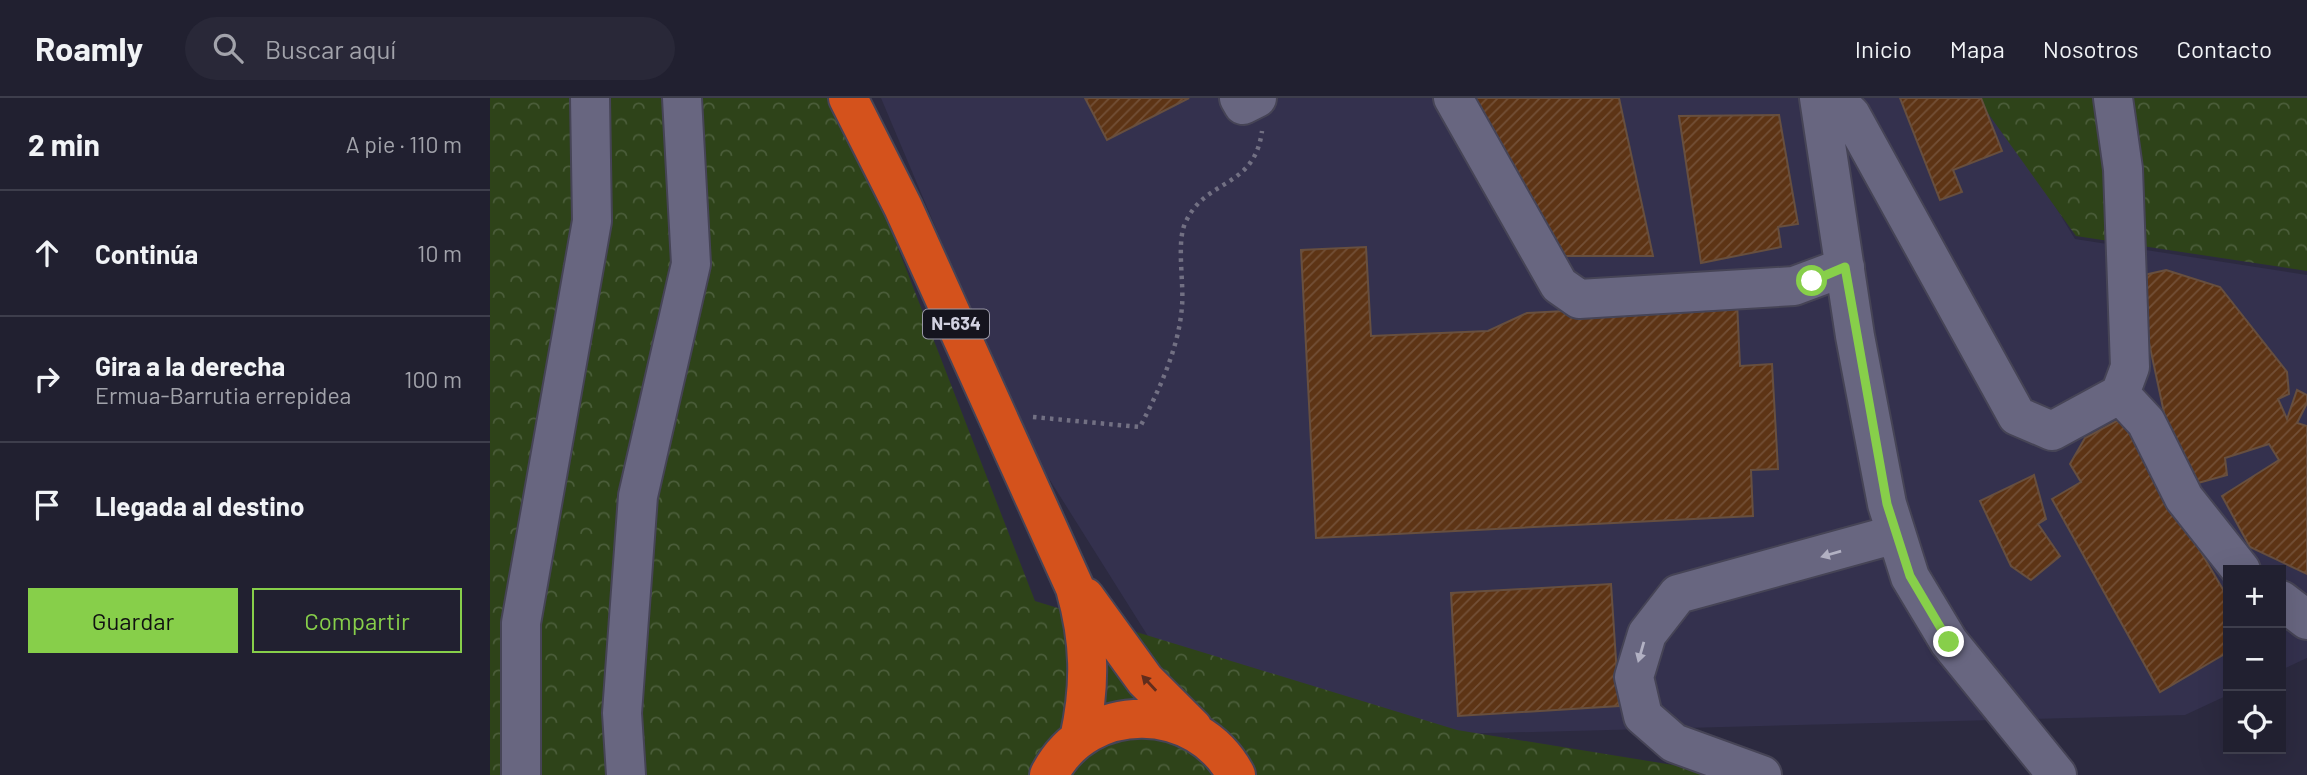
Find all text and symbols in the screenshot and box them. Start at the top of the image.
search box [185,17,675,80]
text: Roamly [35,28,143,68]
icon: search [209,29,247,67]
text: Buscar aquí [265,33,396,64]
text: Inicio [1855,34,1912,63]
text: Mapa [1950,34,2005,63]
text: Nosotros [2043,34,2139,63]
text: Contacto [2177,34,2272,63]
text: 2 min [28,126,100,162]
text: A pie · 110 m [346,130,462,158]
icon: ahead [28,234,66,272]
text: Continúa [95,238,198,269]
text: 10 m [417,239,462,267]
route start [1796,265,1827,296]
road number: N-634 [923,309,989,338]
text: Gira a la derecha [95,350,285,381]
icon: right [28,360,66,398]
text: 100 m [404,365,462,393]
text: Ermua-Barrutia errepidea [95,381,351,409]
icon: arrive [28,486,66,524]
text: Llegada al destino [95,490,304,521]
one-way arrow [1820,549,1841,559]
map controls [2223,565,2286,754]
button: + [2223,565,2286,628]
button: Guardar [28,588,238,653]
button: Compartir [252,588,462,653]
route end [1933,626,1964,657]
button: − [2223,628,2286,691]
one-way arrow [1636,641,1646,662]
one-way arrow [1141,675,1157,692]
button: locate [2223,691,2286,754]

